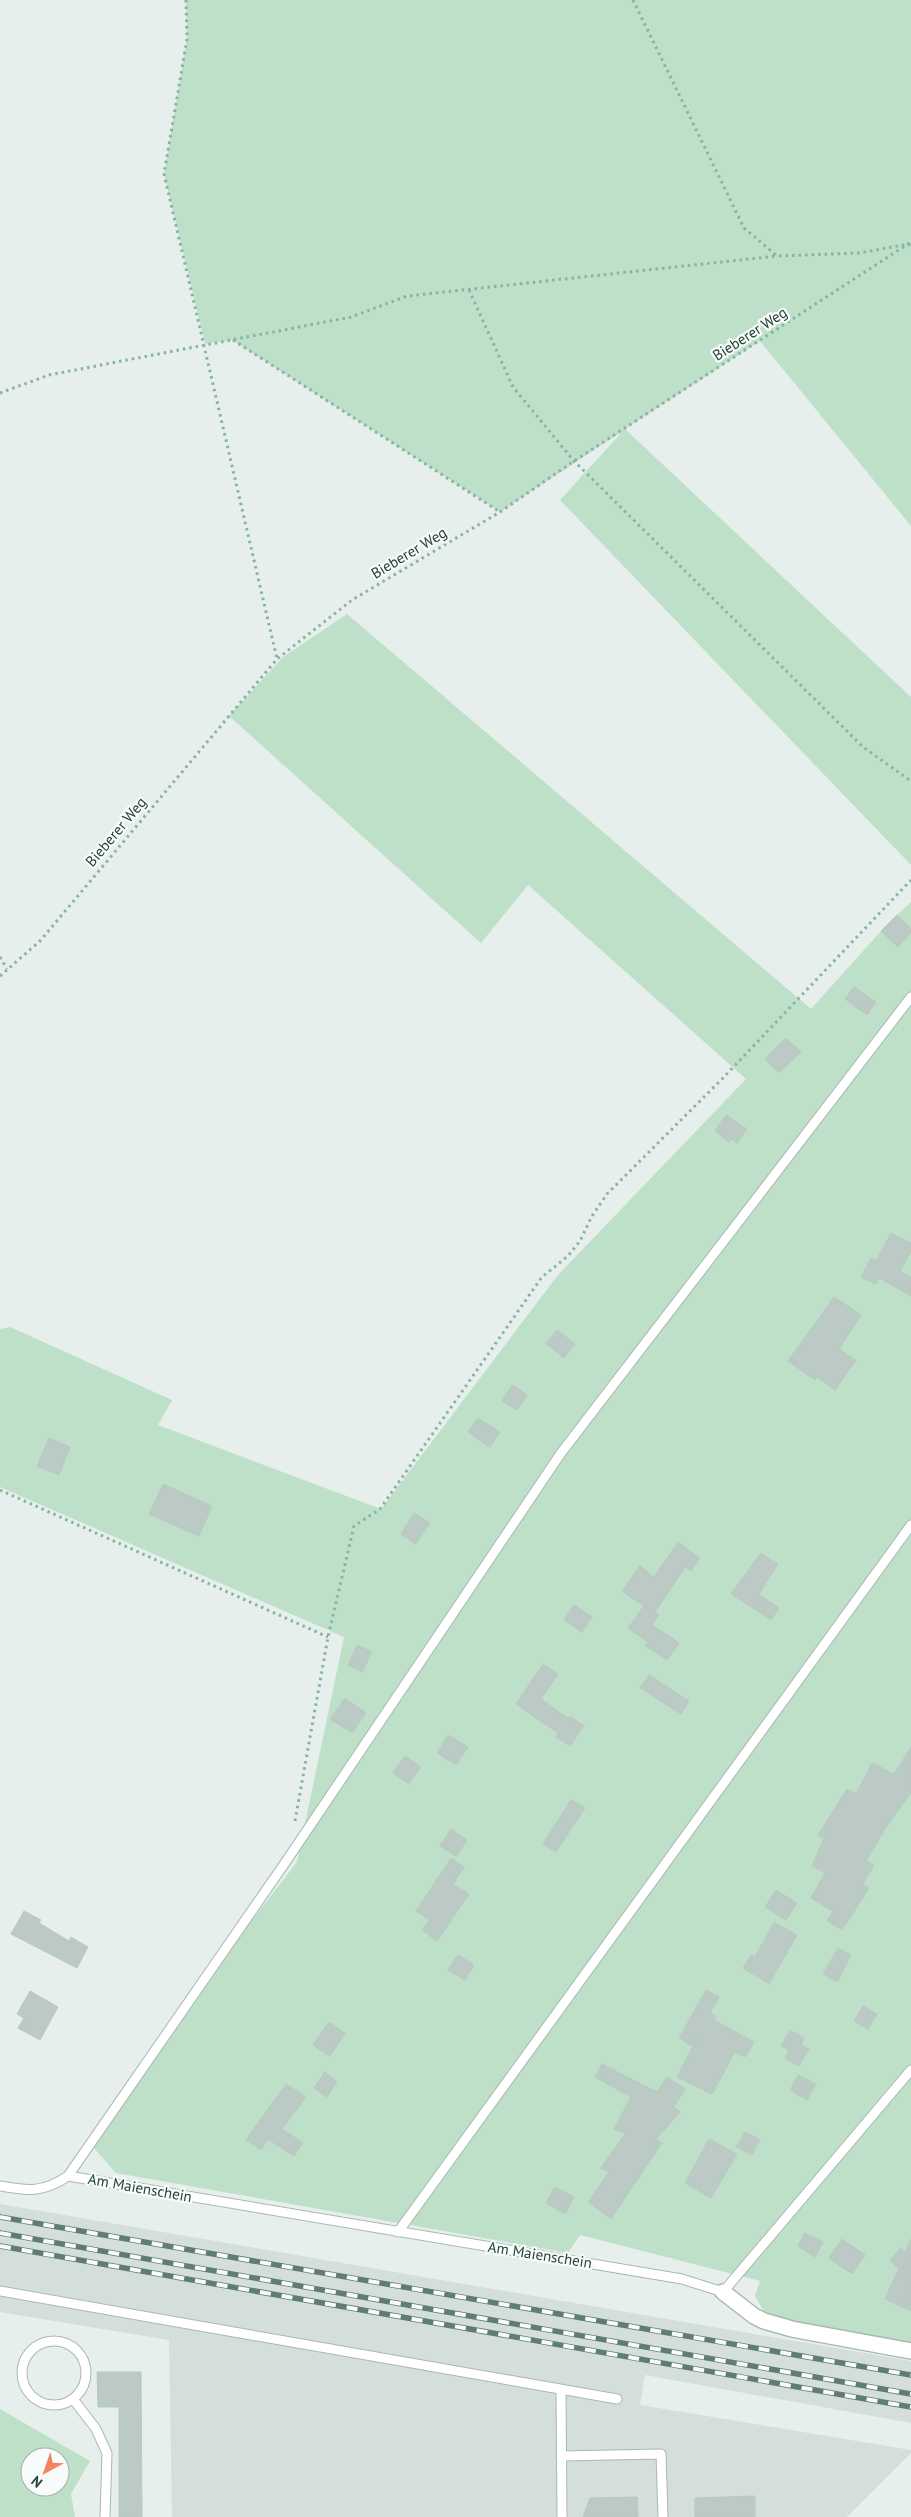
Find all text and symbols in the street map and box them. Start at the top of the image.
street label: Bieberer Weg [709,302,791,365]
street label: Bieberer Weg [367,523,450,583]
street label: Bieberer Weg [81,793,150,870]
street label: Am Maienschein [87,2169,194,2206]
street label: Am Maienschein [487,2237,594,2272]
north arrow [20,2447,70,2497]
text: N [27,2472,46,2492]

